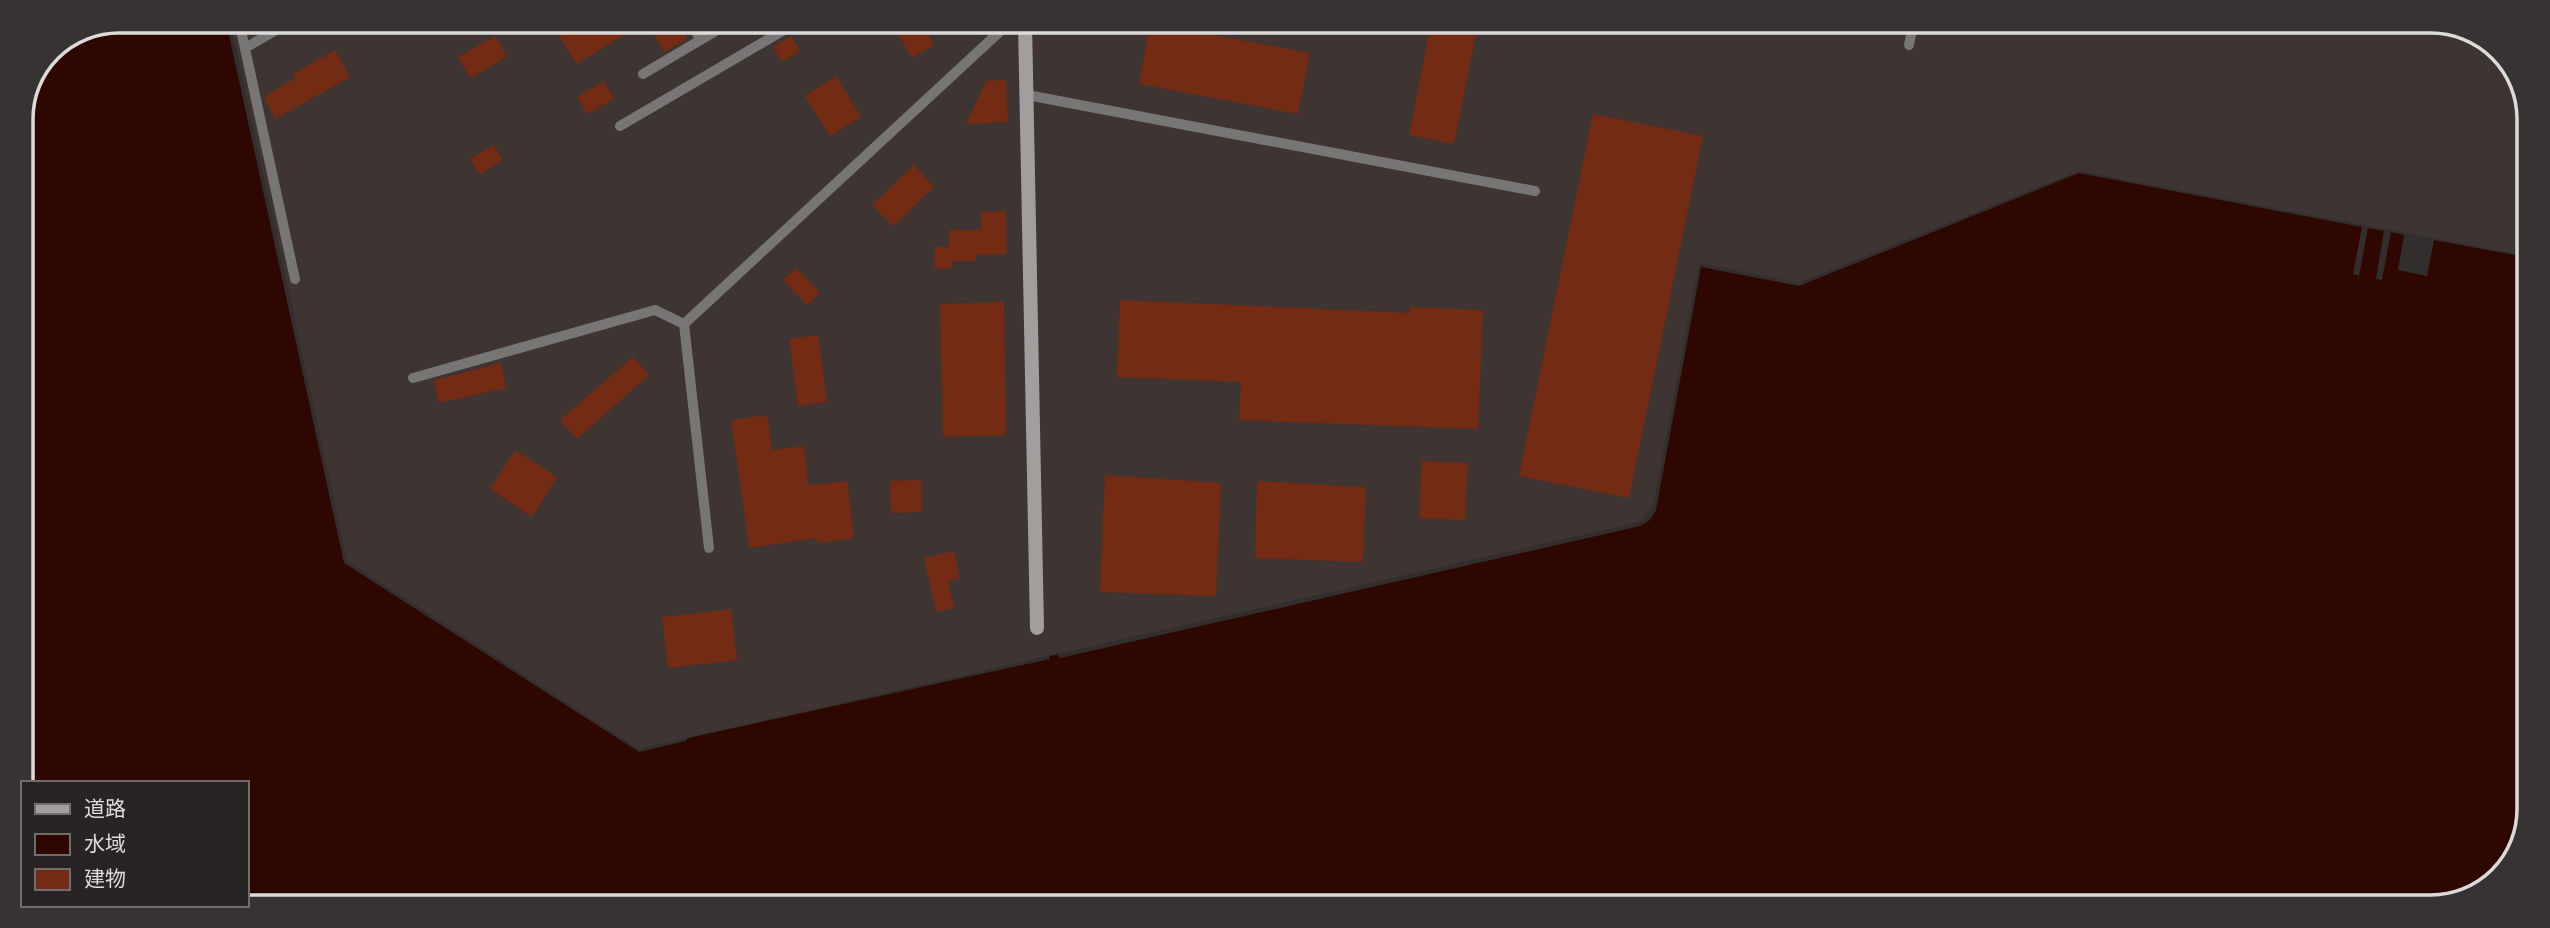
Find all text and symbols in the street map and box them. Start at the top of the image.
legend [21,781,248,907]
text: 道路 [84,796,126,821]
text: 水域 [84,831,126,856]
text: 建物 [84,866,126,891]

